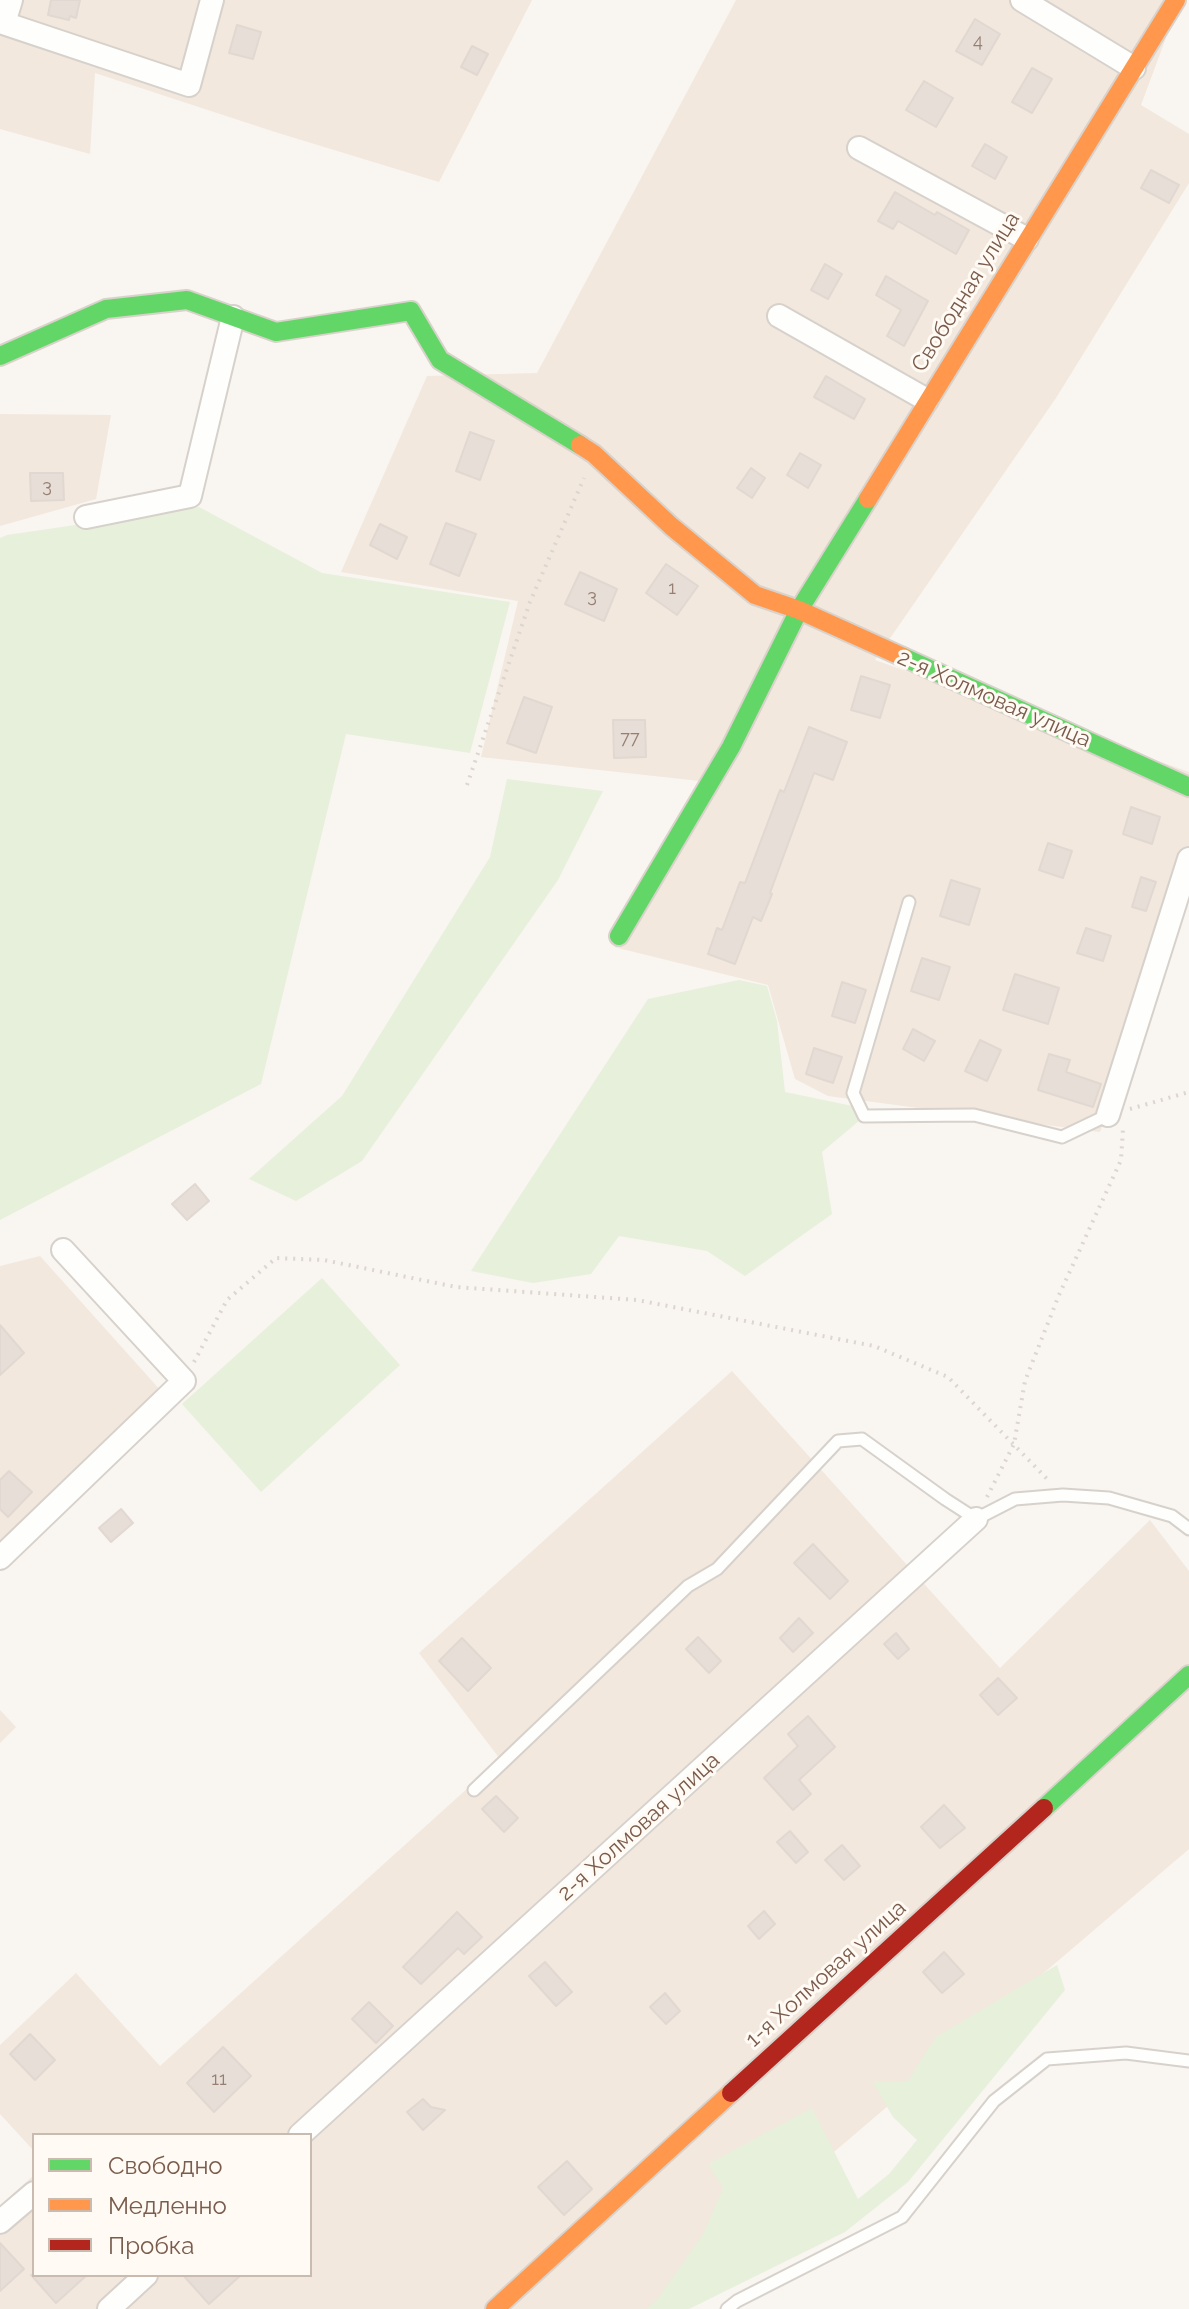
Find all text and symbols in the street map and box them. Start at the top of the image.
house number: 4 [973,31,983,53]
street label: Свободная улица [906,207,1026,377]
house number: 3 [42,476,52,498]
house number: 1 [668,578,676,600]
house number: 3 [587,586,597,608]
street label: 2-я Холмовая улица [893,644,1095,754]
house number: 77 [620,728,640,750]
street label: 2-я Холмовая улица [553,1747,725,1907]
street label: 1-я Холмовая улица [740,1895,912,2053]
house number: 11 [211,2069,227,2091]
legend [32,2133,312,2277]
text: Свободно [108,2151,223,2180]
text: Медленно [108,2191,227,2220]
text: Пробка [108,2231,194,2260]

